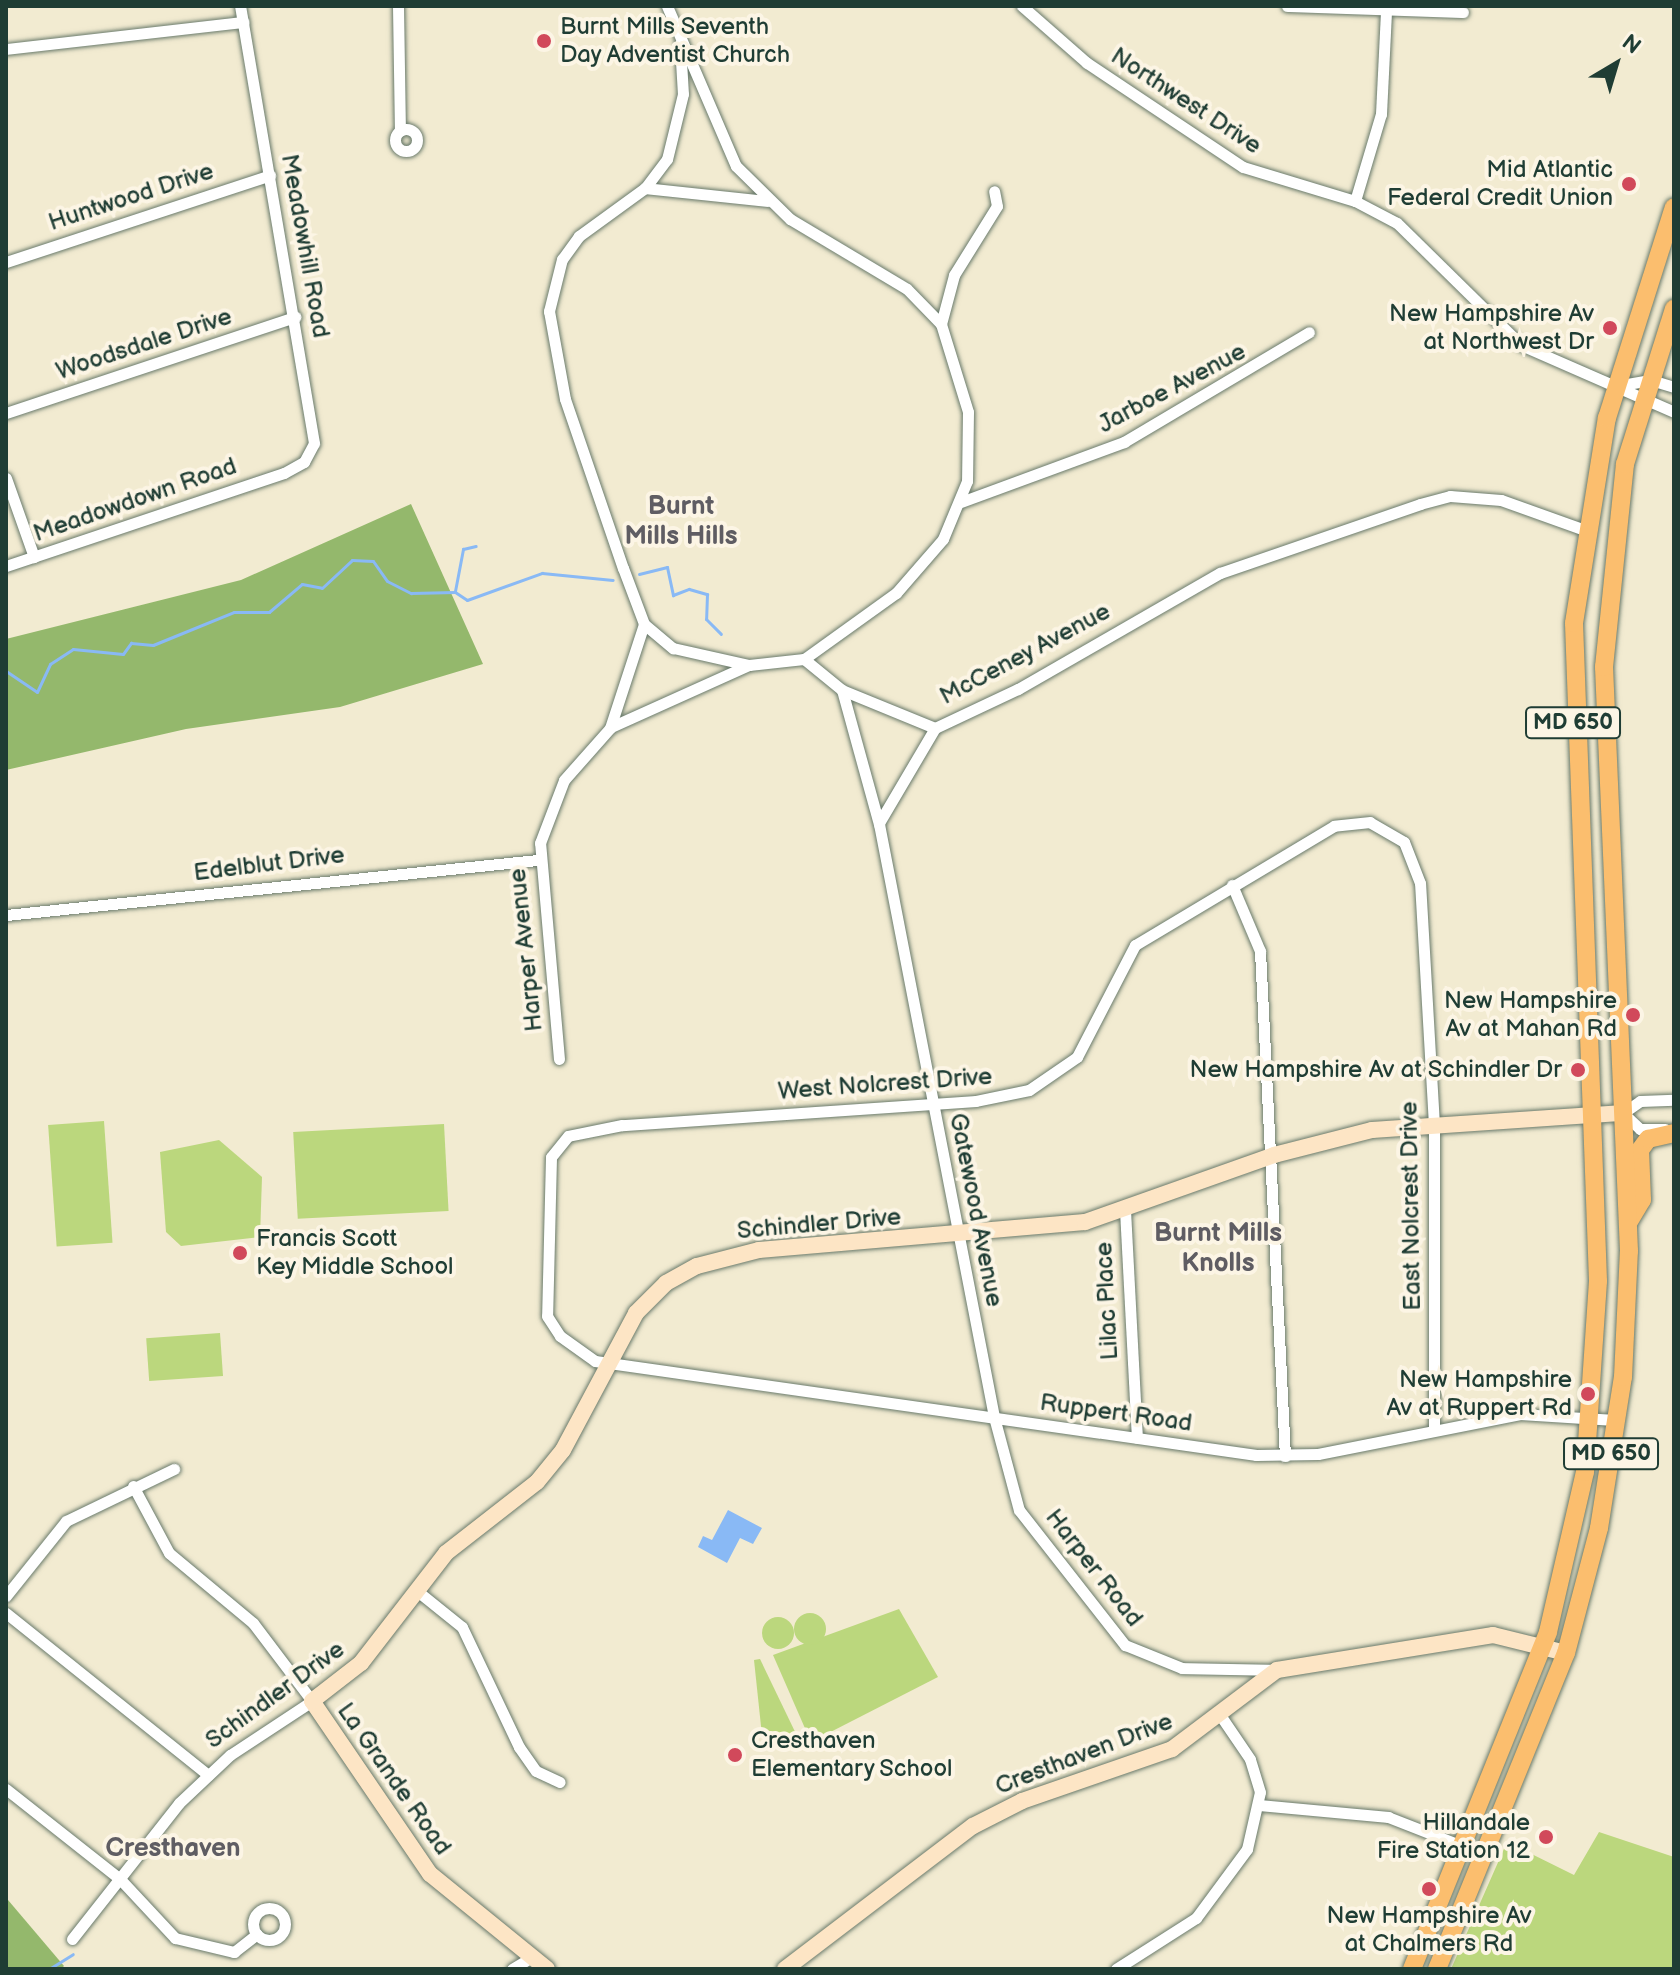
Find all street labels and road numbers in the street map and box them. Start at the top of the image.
street label: Northwest Drive [1105,42,1267,160]
street label: Meadowhill Road [275,152,335,340]
street label: Huntwood Drive [45,157,217,237]
street label: Woodsdale Drive [52,302,236,386]
street label: Jarboe Avenue [1093,337,1251,439]
street label: Meadowdown Road [30,452,240,548]
street label: McCeney Avenue [934,597,1116,711]
road number: MD 650 [1525,705,1621,741]
street label: Edelblut Drive [192,840,346,888]
street label: Harper Avenue [503,867,549,1033]
street label: West Nolcrest Drive [777,1062,993,1106]
street label: East Nolcrest Drive [1395,1101,1427,1311]
street label: Gatewood Avenue [943,1111,1009,1309]
street label: Schindler Drive [736,1202,902,1246]
street label: Lilac Place [1090,1241,1124,1361]
street label: Ruppert Road [1038,1388,1194,1438]
road number: MD 650 [1563,1436,1659,1472]
street label: Harper Road [1039,1504,1149,1632]
street label: Schindler Drive [200,1635,350,1755]
street label: La Grande Road [331,1697,457,1861]
street label: Cresthaven Drive [991,1707,1177,1801]

